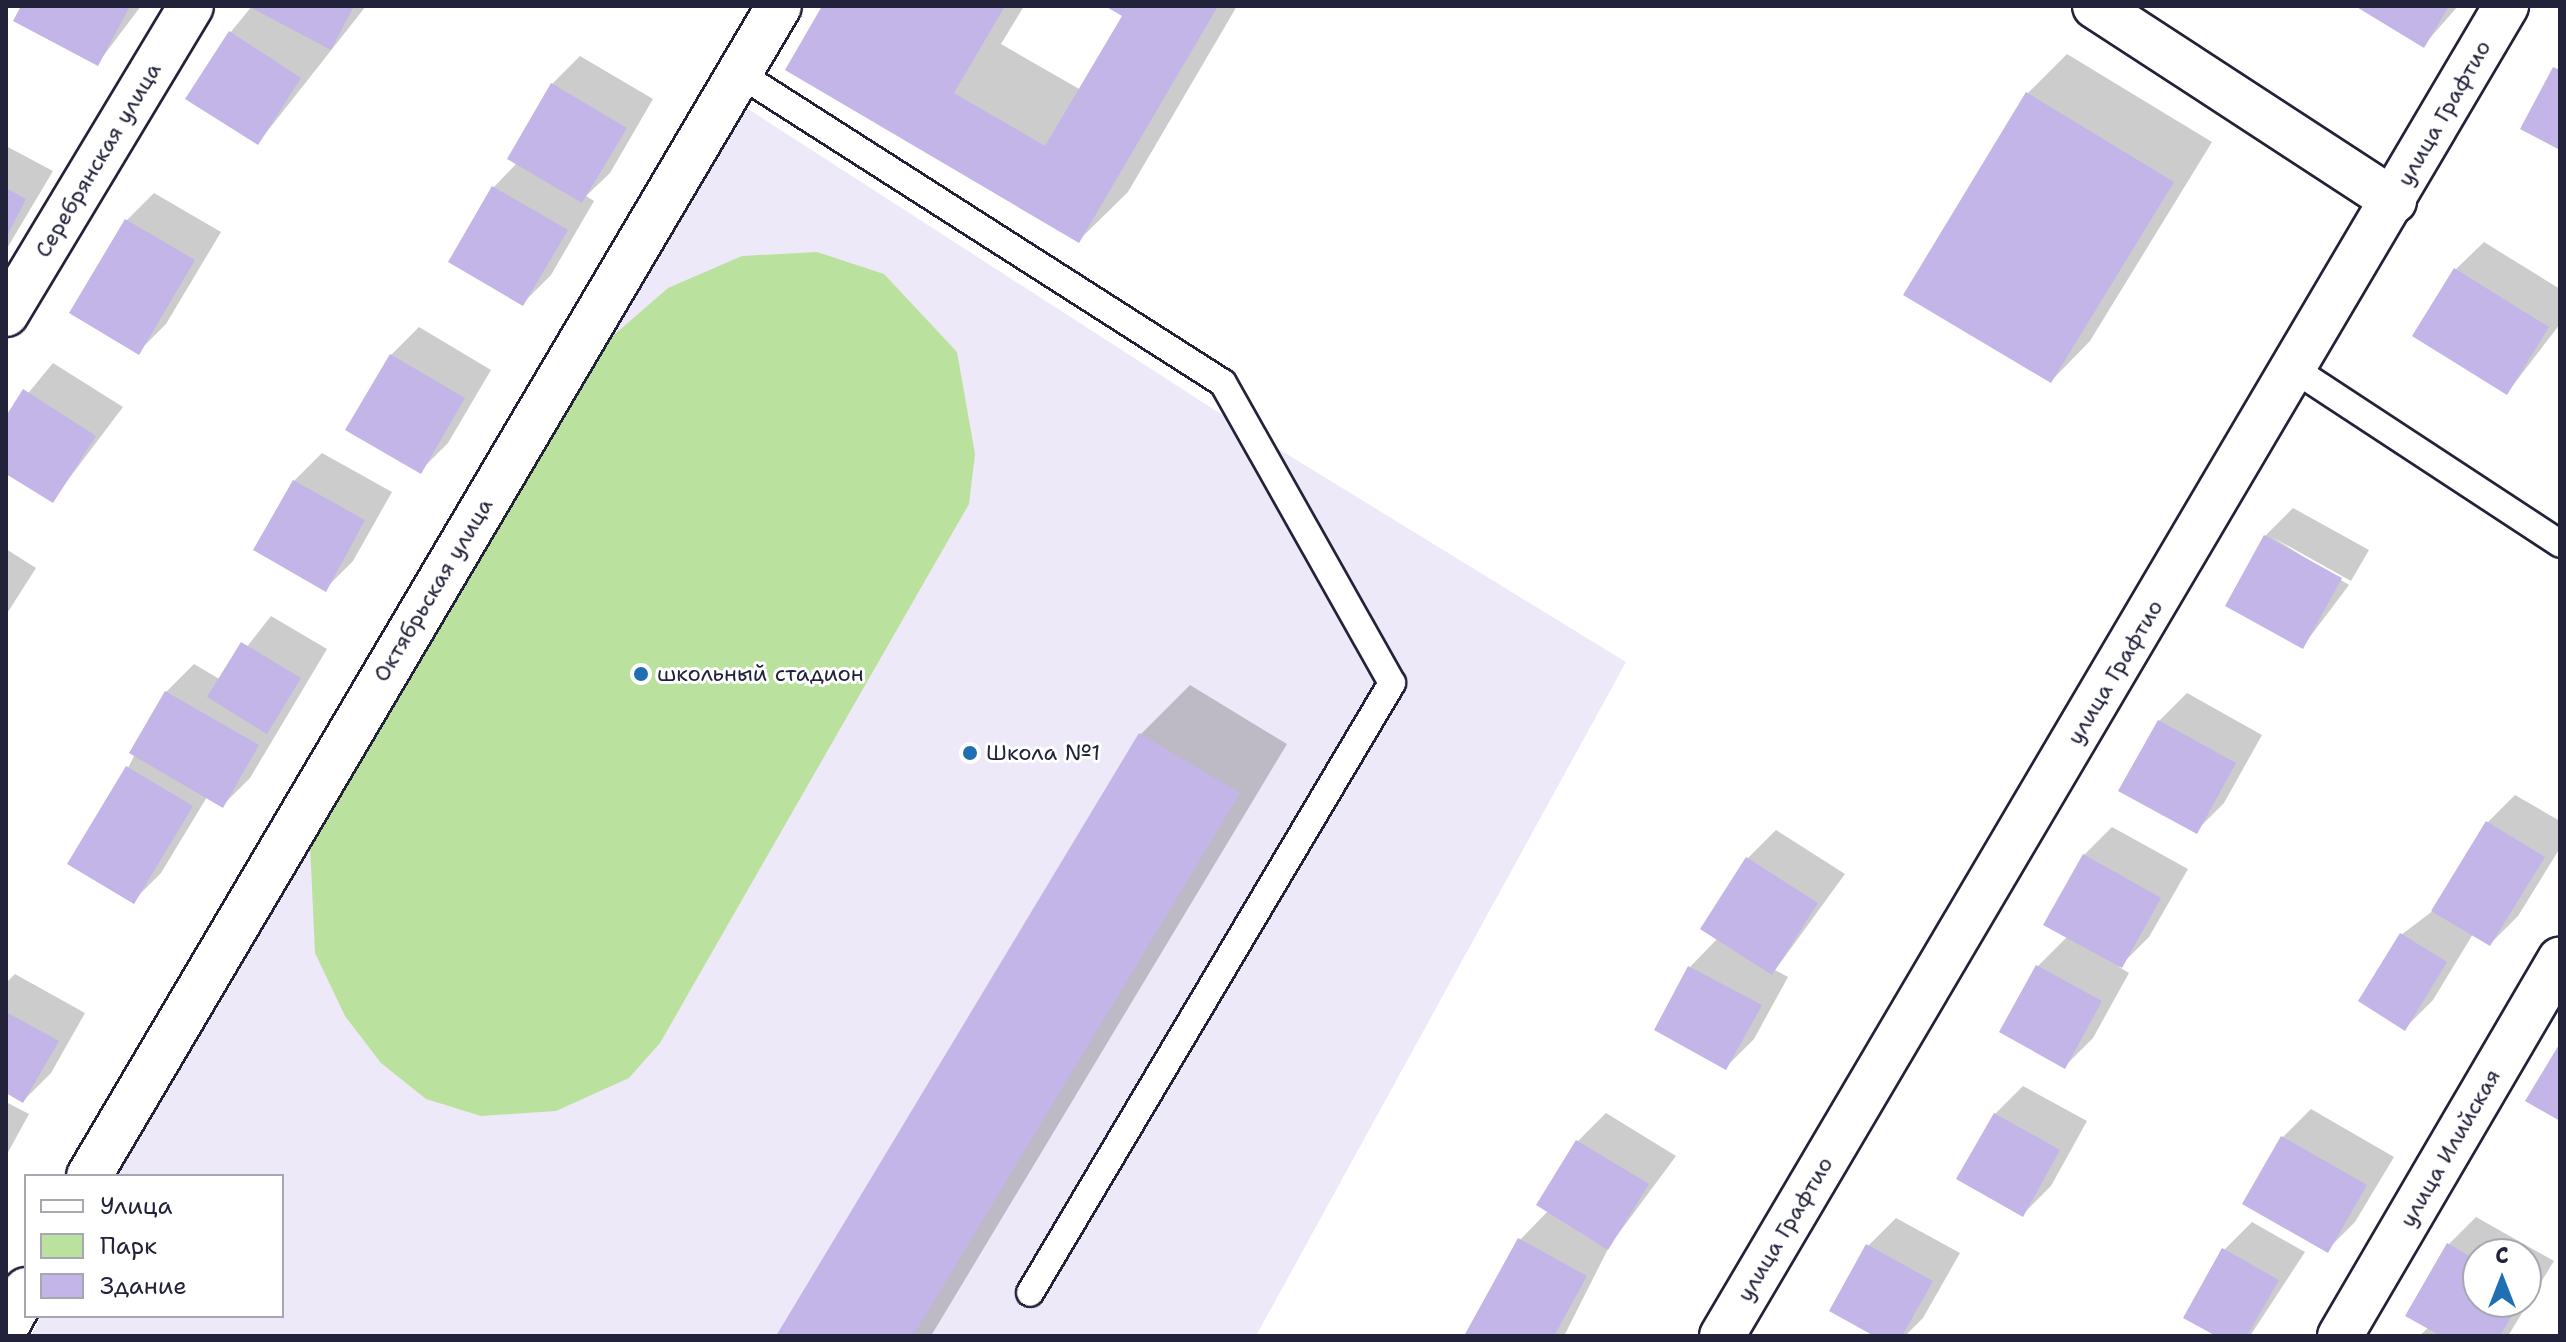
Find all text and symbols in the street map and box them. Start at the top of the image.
street label: улица Графтио [2392,35,2496,191]
street label: Серебрянская улица [29,58,167,262]
street label: Октябрьская улица [368,493,498,687]
street label: улица Графтио [2061,595,2169,749]
place label: школьный стадион [657,661,864,687]
marker: школьный стадион [632,665,650,683]
place label: Школа №1 [986,740,1101,766]
marker: Школа №1 [961,744,979,762]
street label: улица Илийская [2394,1064,2506,1232]
street label: улица Графтио [1731,1152,1839,1306]
legend [24,1174,284,1318]
text: Улица [100,1190,173,1222]
text: Парк [100,1230,157,1262]
north arrow [2462,1238,2542,1318]
text: С [2495,1241,2509,1270]
text: Здание [100,1270,187,1302]

